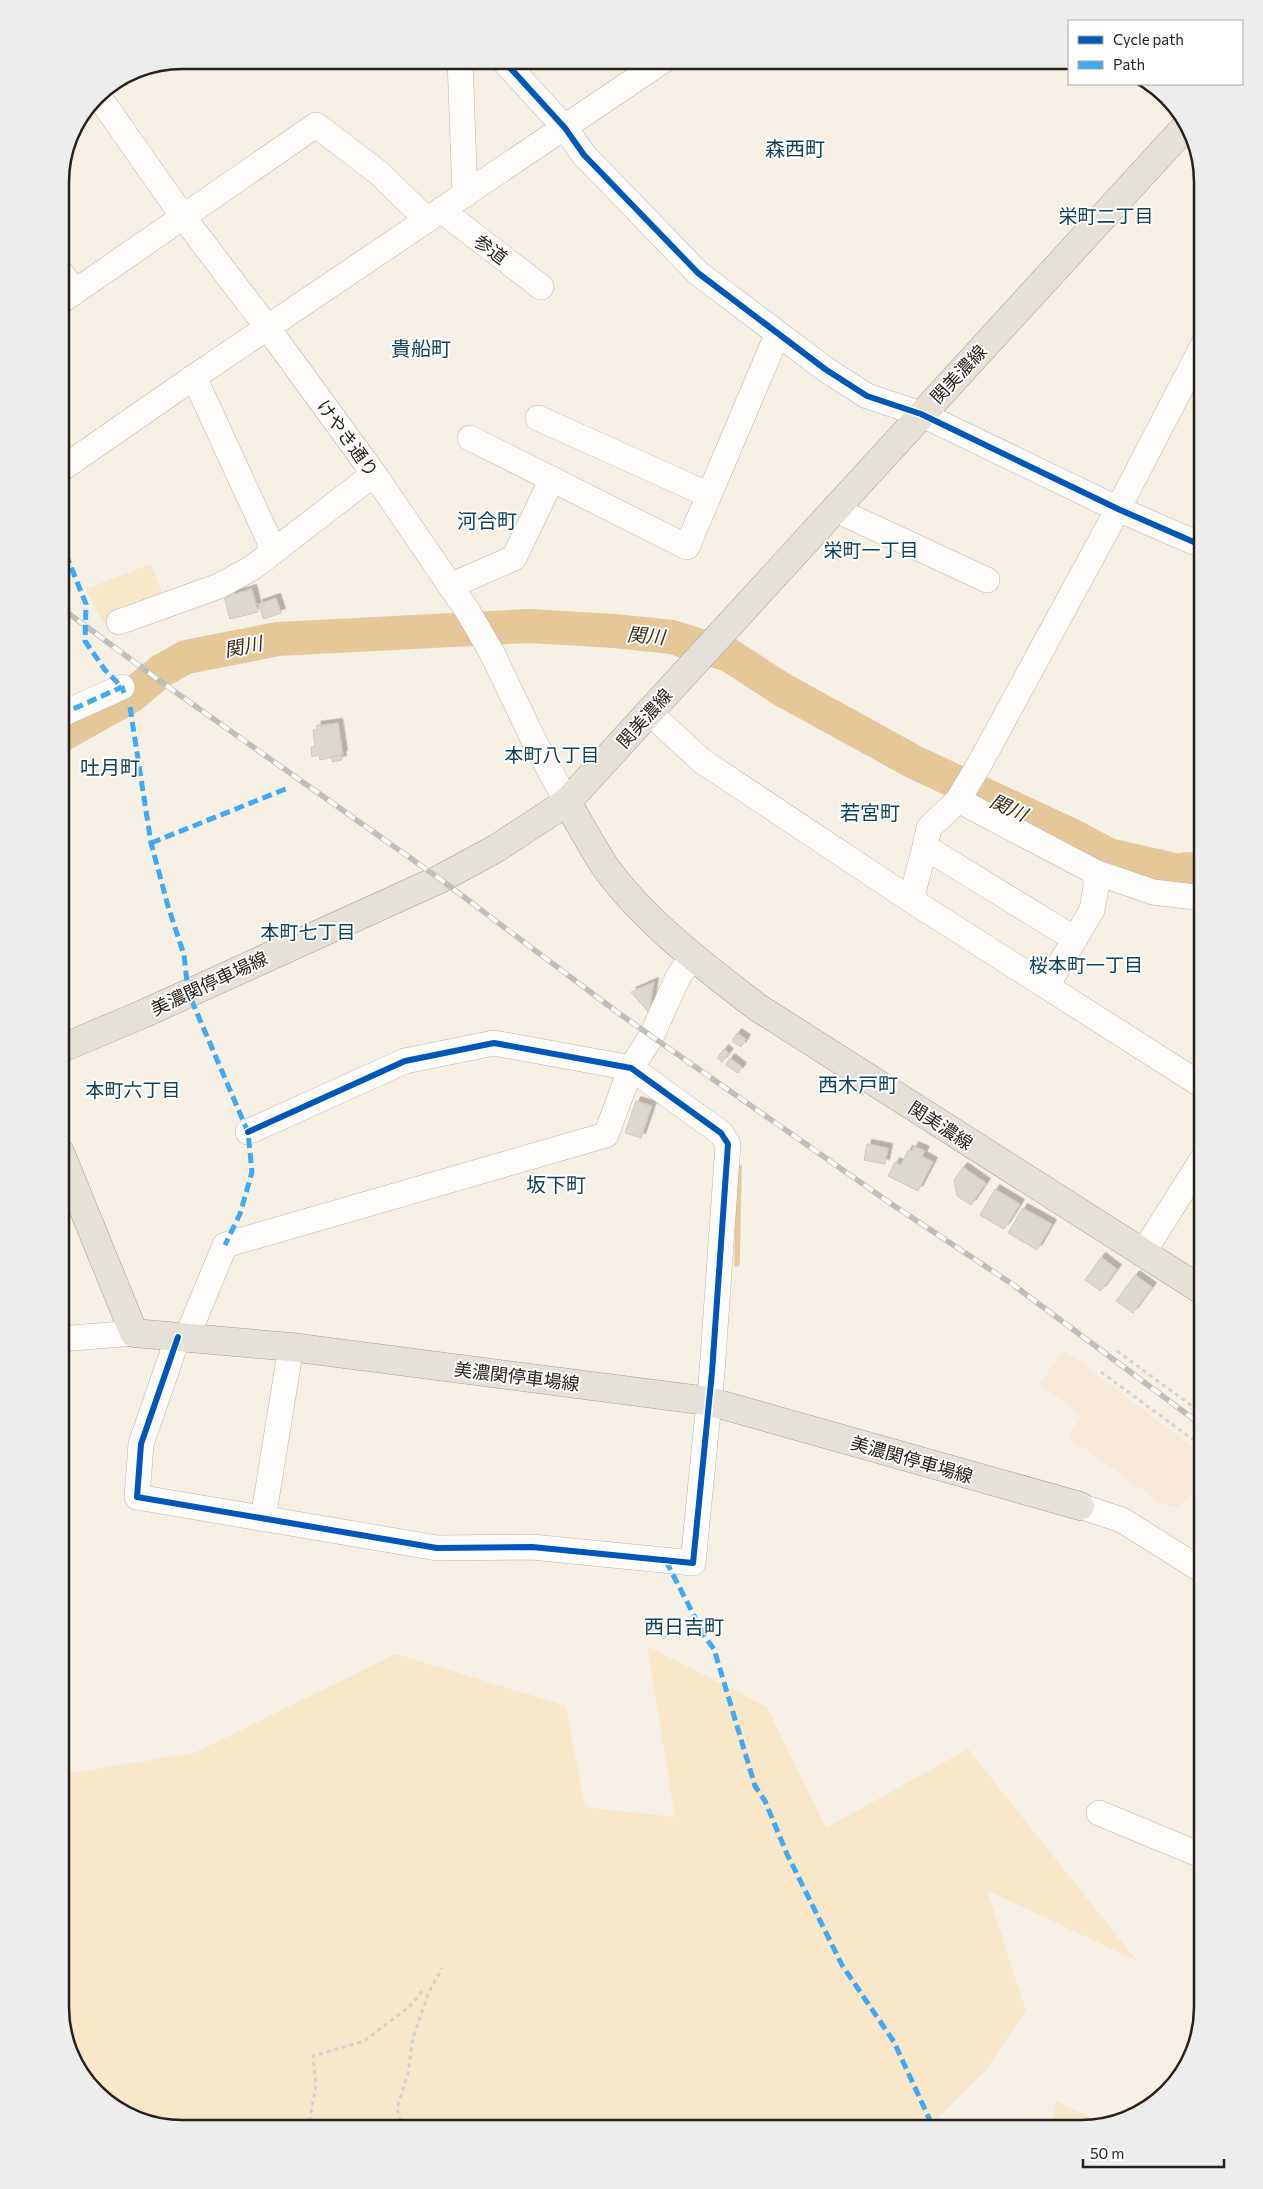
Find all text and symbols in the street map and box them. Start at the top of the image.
legend [1068,20,1243,85]
text: Cycle path [1113,30,1184,48]
text: Path [1113,55,1145,73]
district label: 森西町 [765,136,825,160]
district label: 栄町二丁目 [1058,204,1154,227]
street label: 参道 [470,229,512,269]
district label: 貴船町 [391,336,451,360]
street label: 関美濃線 [925,340,991,408]
street label: けやき通り [313,395,383,481]
district label: 河合町 [457,508,517,532]
district label: 栄町一丁目 [823,538,919,561]
water label: 関川 [626,622,668,648]
water label: 関川 [222,631,266,661]
street label: 関美濃線 [612,684,676,752]
district label: 本町八丁目 [504,743,600,766]
district label: 吐月町 [80,755,140,779]
water label: 関川 [987,789,1033,826]
district label: 若宮町 [840,800,900,824]
district label: 本町七丁目 [260,920,356,943]
street label: 美濃関停車場線 [147,946,271,1020]
district label: 桜本町一丁目 [1029,953,1143,976]
district label: 西木戸町 [818,1072,898,1096]
district label: 本町六丁目 [85,1078,181,1101]
street label: 関美濃線 [905,1096,977,1154]
district label: 坂下町 [526,1172,586,1196]
street label: 美濃関停車場線 [453,1357,581,1395]
street label: 美濃関停車場線 [848,1431,976,1487]
district label: 西日吉町 [644,1614,724,1638]
scale bar [1083,2136,1224,2168]
text: 50 m [1090,2144,1124,2162]

